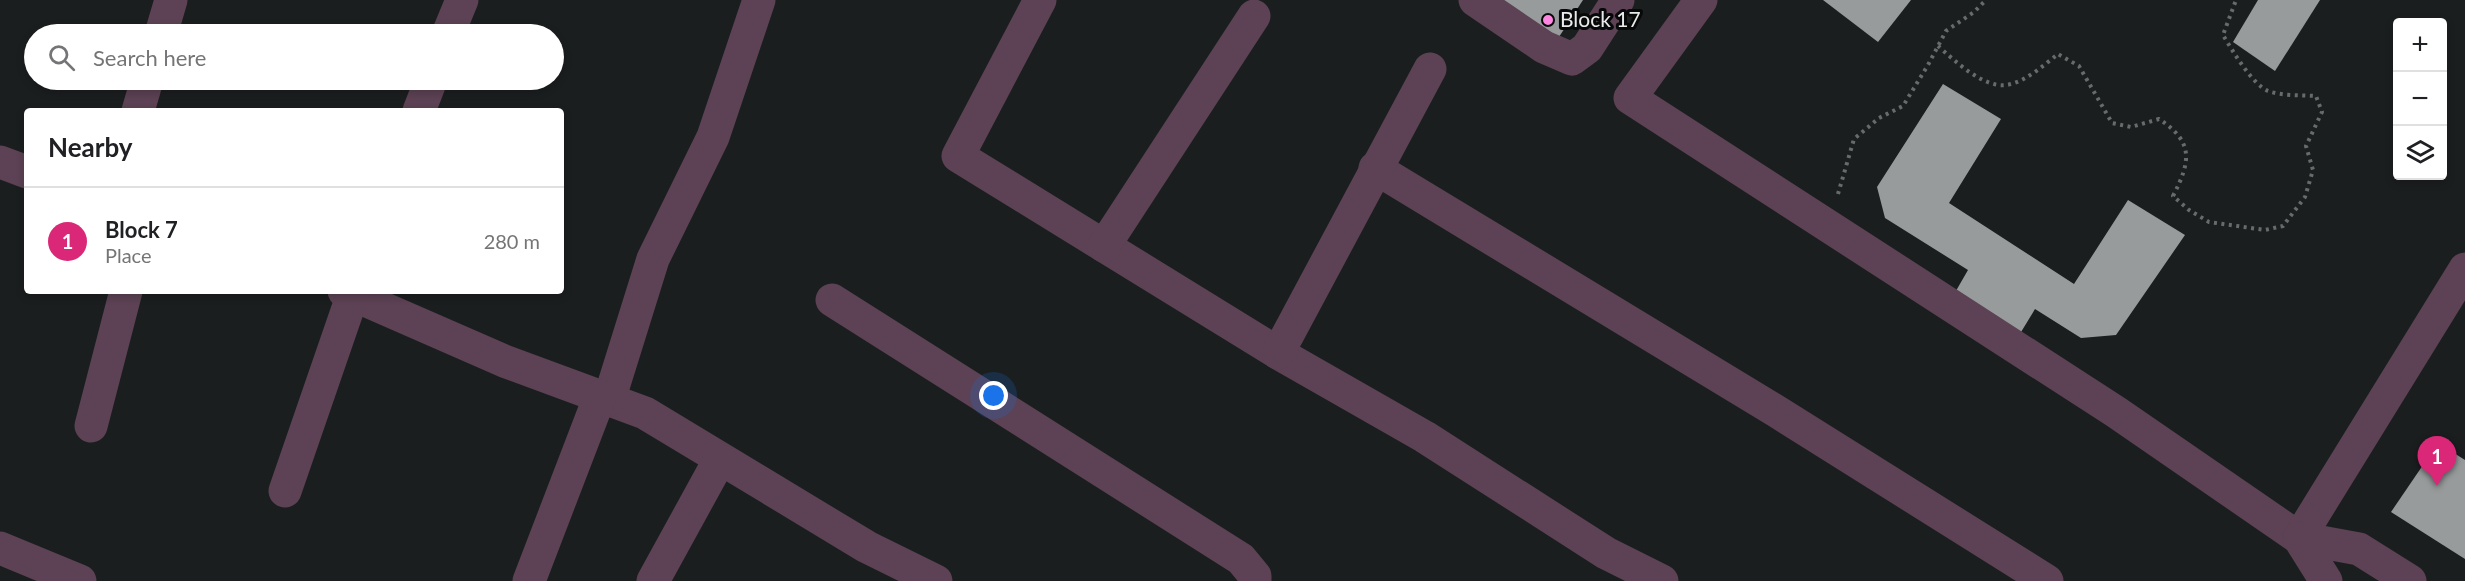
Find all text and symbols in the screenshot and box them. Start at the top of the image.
place label: Block 17 [1560,6,1641,31]
marker: Block 17 [1541,13,1555,27]
map controls [2393,18,2447,180]
button: + [2393,18,2447,72]
search box [24,24,564,90]
icon: search [45,41,78,74]
text: Search here [93,44,206,71]
button: − [2393,72,2447,126]
button: layers [2393,126,2447,180]
text: Nearby [48,131,133,163]
text: Block 7 [105,216,178,243]
text: 1 [62,229,73,253]
text: 280 m [484,229,540,253]
text: Place [105,243,152,267]
your location [979,381,1008,410]
pin: 1 [2418,436,2456,486]

